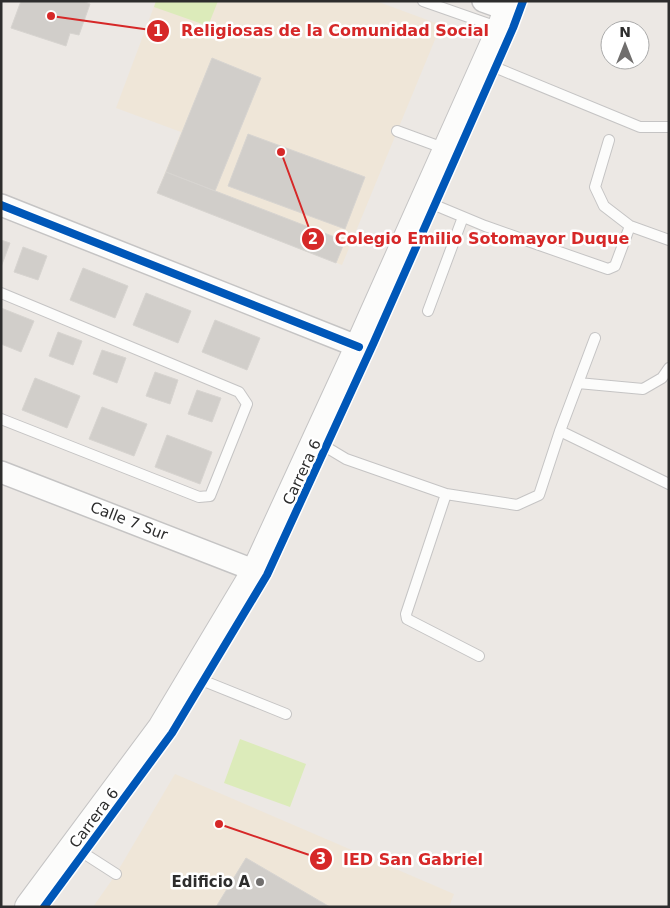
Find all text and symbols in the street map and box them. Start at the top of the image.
callout: Religiosas de la Comunidad Social [146,15,499,46]
north arrow [600,20,650,70]
text: Religiosas de la Comunidad Social [181,21,489,40]
text: 1 [153,22,163,40]
text: N [619,24,631,40]
callout: Colegio Emilio Sotomayor Duque [300,223,640,254]
text: Colegio Emilio Sotomayor Duque [335,229,629,248]
text: 2 [308,230,318,248]
street label: Carrera 6 [279,436,325,508]
street label: Calle 7 Sur [88,498,171,544]
street label: Carrera 6 [66,785,122,851]
callout: IED San Gabriel [308,843,493,874]
text: 3 [316,850,326,868]
text: IED San Gabriel [343,850,483,869]
place label: Edificio A [172,873,250,891]
marker: Edificio A [254,876,266,888]

